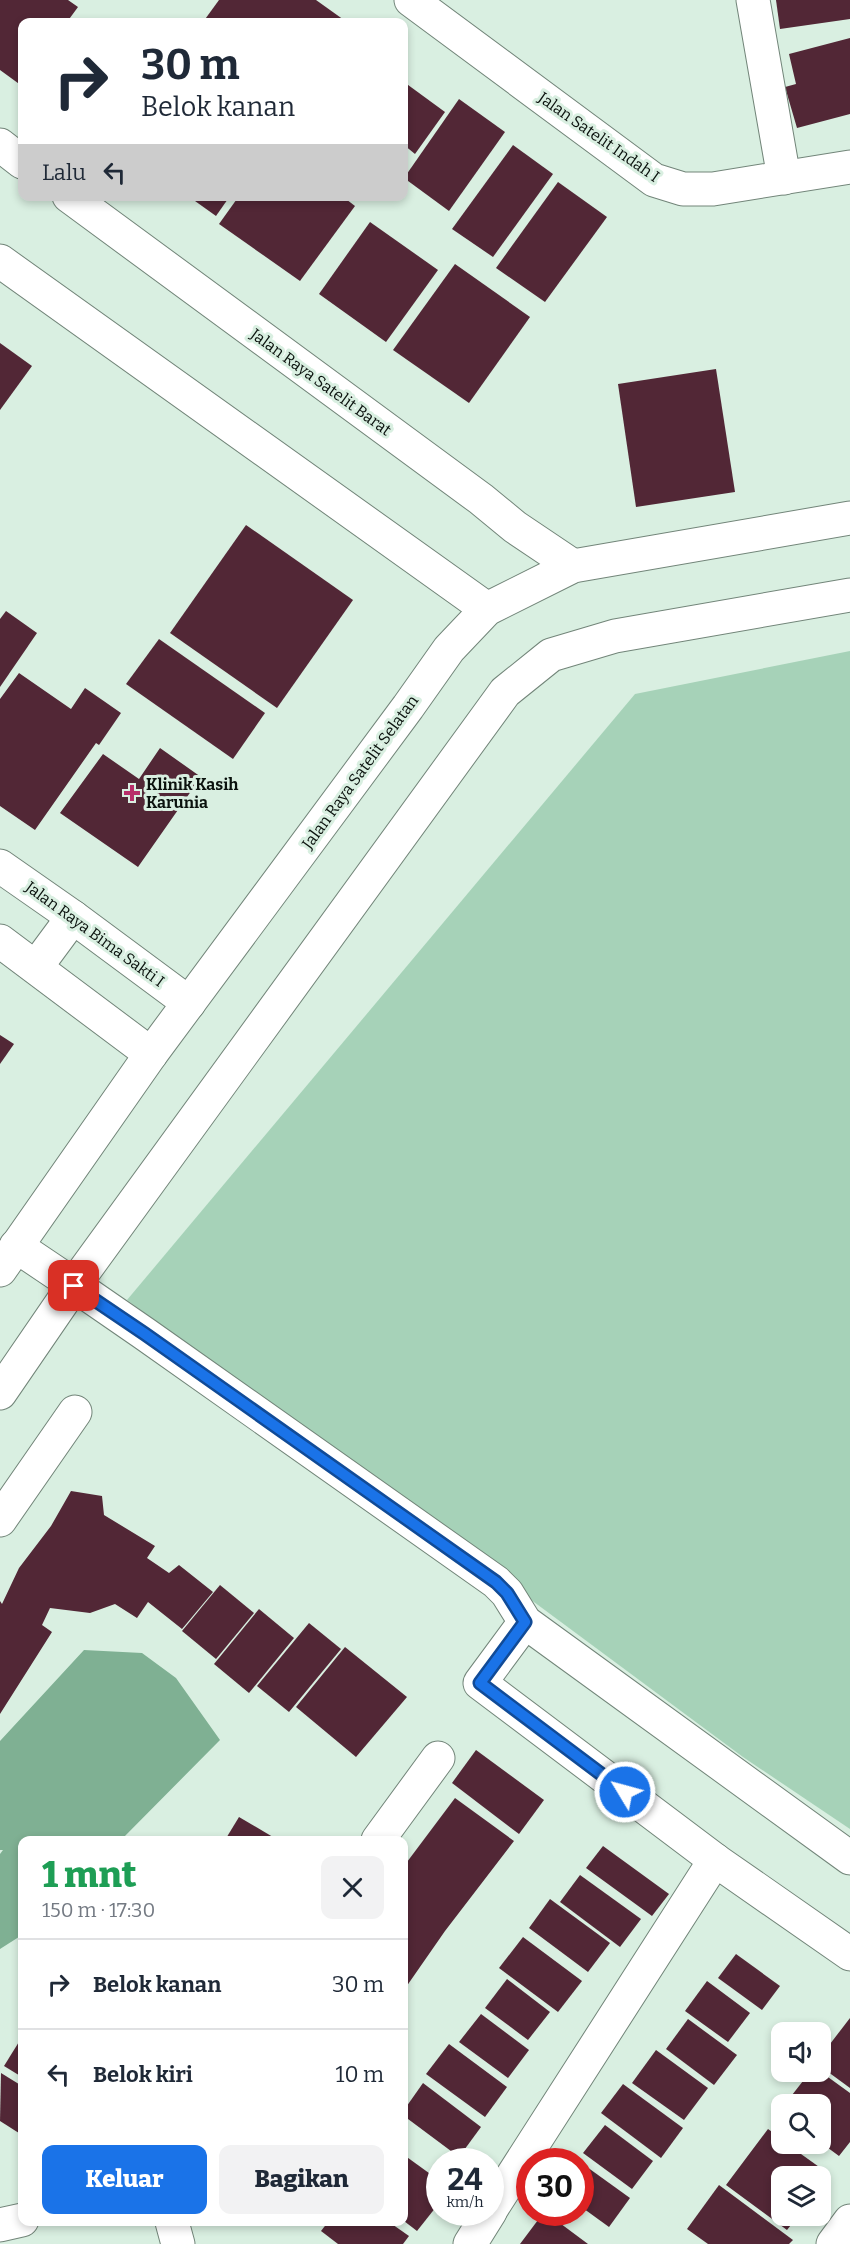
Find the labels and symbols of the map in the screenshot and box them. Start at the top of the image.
street label: Jalan Satelit Indah I [534,88,663,186]
street label: Jalan Raya Satelit Barat [246,324,395,440]
street label: Jalan Raya Satelit Selatan [297,691,422,853]
place label: Klinik Kasih Karunia [146,775,238,812]
marker: Klinik Kasih Karunia [123,784,141,802]
street label: Jalan Raya Bima Sakti I [21,877,168,991]
pin [48,1260,99,1311]
position arrow [593,1760,657,1824]
speed limit sign: 30 [516,2148,594,2226]

